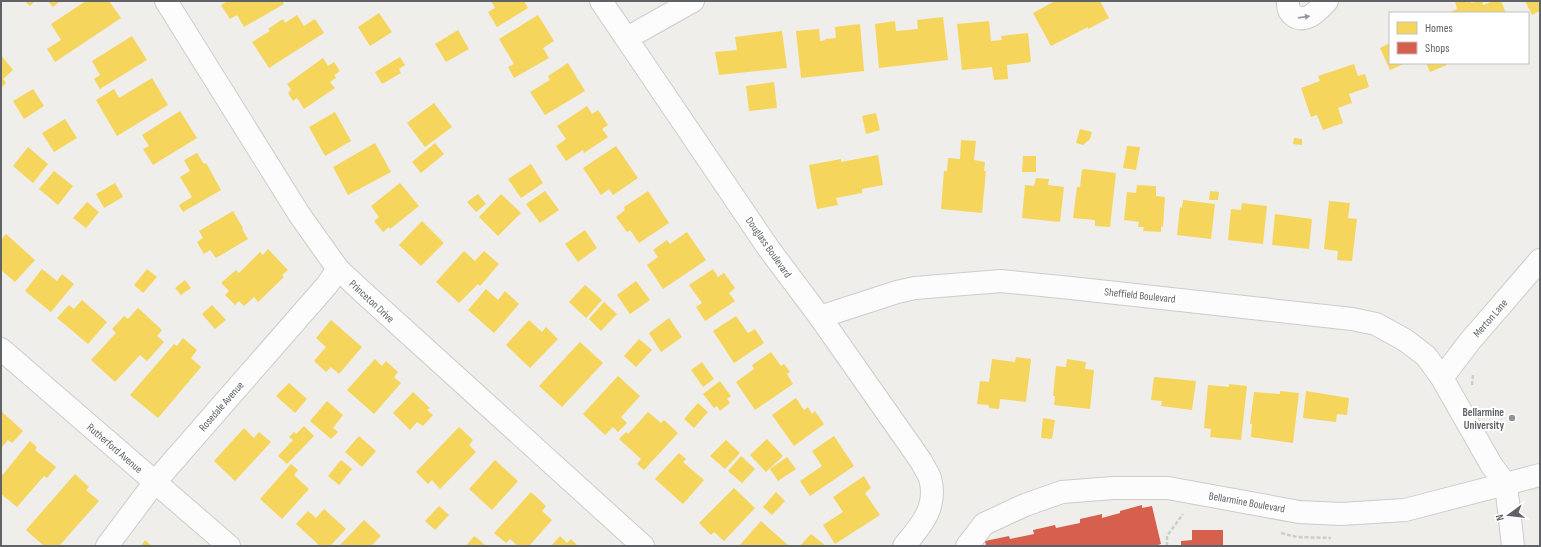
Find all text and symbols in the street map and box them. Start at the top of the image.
legend [1389,12,1529,64]
one-way arrow [1298,14,1310,20]
text: Homes [1425,21,1453,36]
text: Shops [1425,41,1450,56]
street label: Douglass Boulevard [743,214,795,280]
street label: Princeton Drive [346,277,397,325]
street label: Sheffield Boulevard [1104,285,1177,306]
street label: Merton Lane [1470,297,1510,340]
street label: Rosedale Avenue [196,379,247,434]
place label: Bellarmine University [1463,406,1504,432]
marker: Bellarmine University [1507,413,1517,423]
street label: Rutherford Avenue [84,421,145,476]
street label: Bellarmine Boulevard [1208,489,1286,516]
north arrow [1489,495,1529,535]
text: N [1493,513,1507,522]

